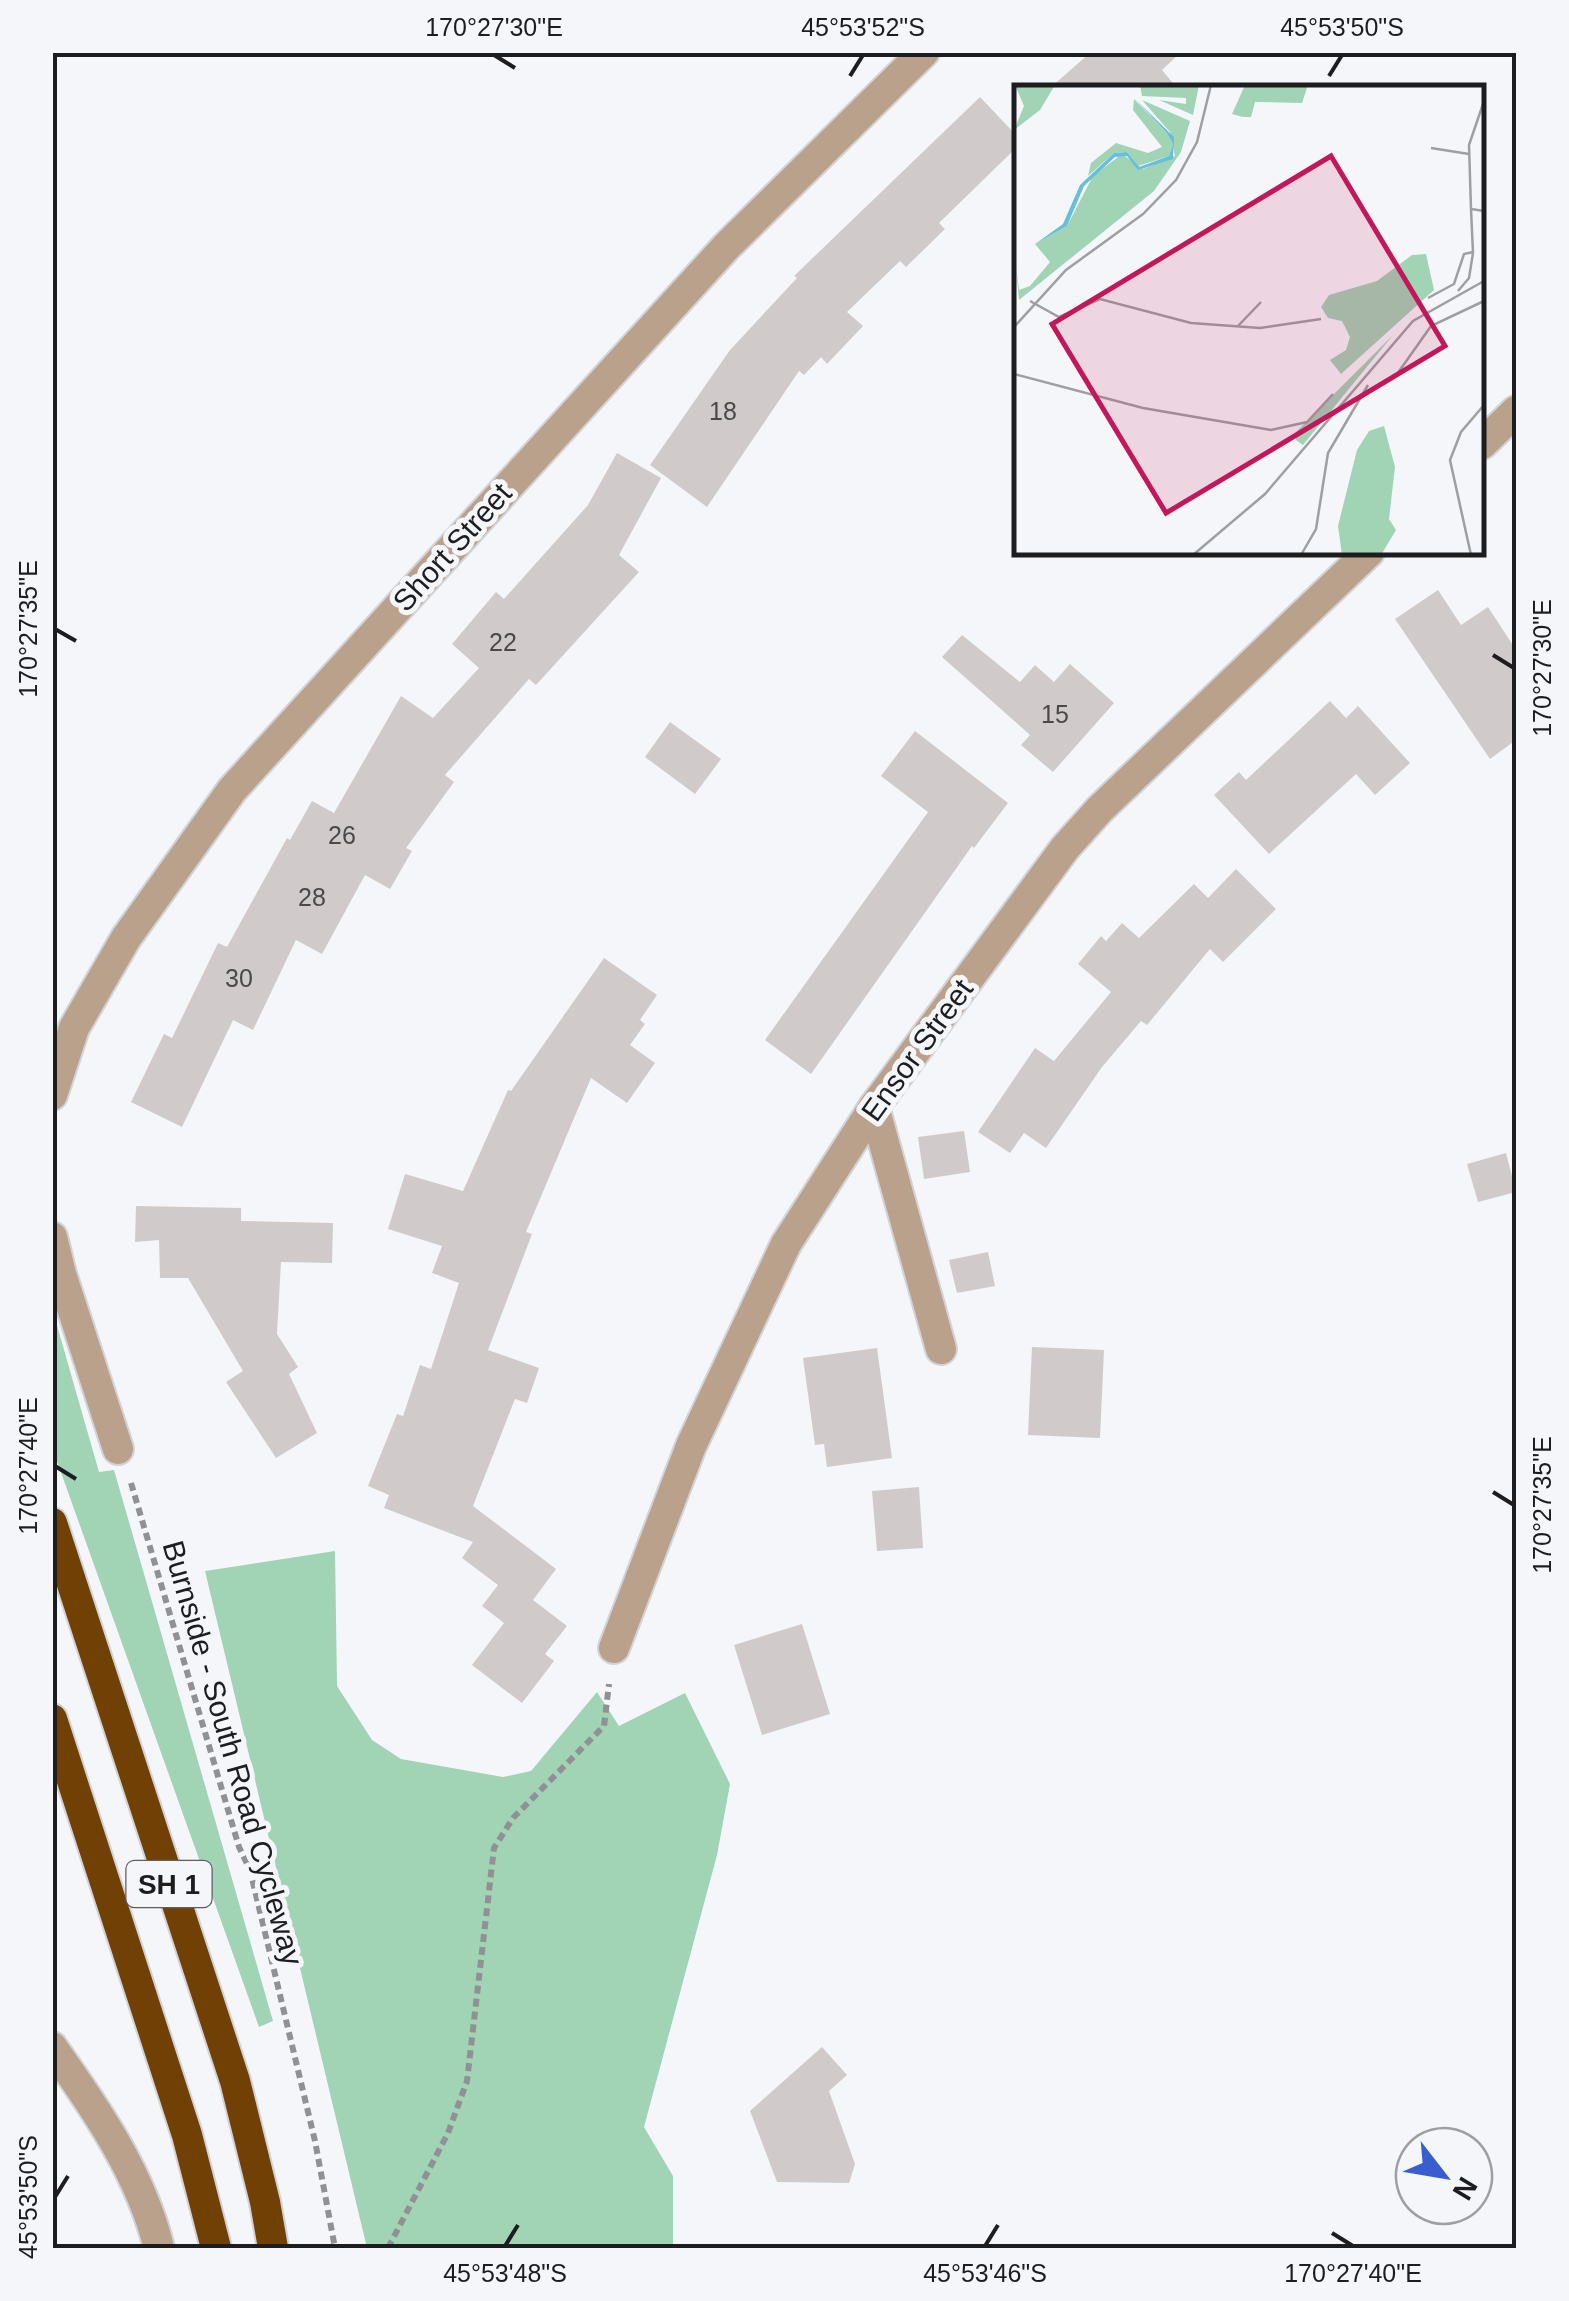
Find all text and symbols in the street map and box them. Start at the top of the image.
text: 170°27'30"E [425,13,563,41]
text: 45°53'52"S [801,13,925,41]
text: 45°53'50"S [1280,13,1404,41]
inset map [1014,85,1484,555]
house number: 18 [709,397,737,425]
street label: Short Street [386,476,518,618]
text: 170°27'35"E [14,560,42,698]
text: 170°27'30"E [1528,599,1556,737]
house number: 22 [489,628,517,656]
house number: 15 [1041,700,1069,728]
house number: 26 [328,821,356,849]
house number: 28 [298,883,326,911]
house number: 30 [225,964,253,992]
street label: Ensor Street [855,972,980,1127]
text: 170°27'40"E [14,1397,42,1535]
text: 170°27'35"E [1528,1436,1556,1574]
street label: Burnside - South Road Cycleway [156,1537,310,1969]
road number: SH 1 [126,1861,212,1907]
north arrow [1394,2126,1494,2226]
text: 45°53'50"S [14,2135,42,2259]
text: N [1447,2172,1483,2205]
text: 45°53'48"S [443,2259,567,2287]
text: 45°53'46"S [923,2259,1047,2287]
text: 170°27'40"E [1284,2259,1422,2287]

